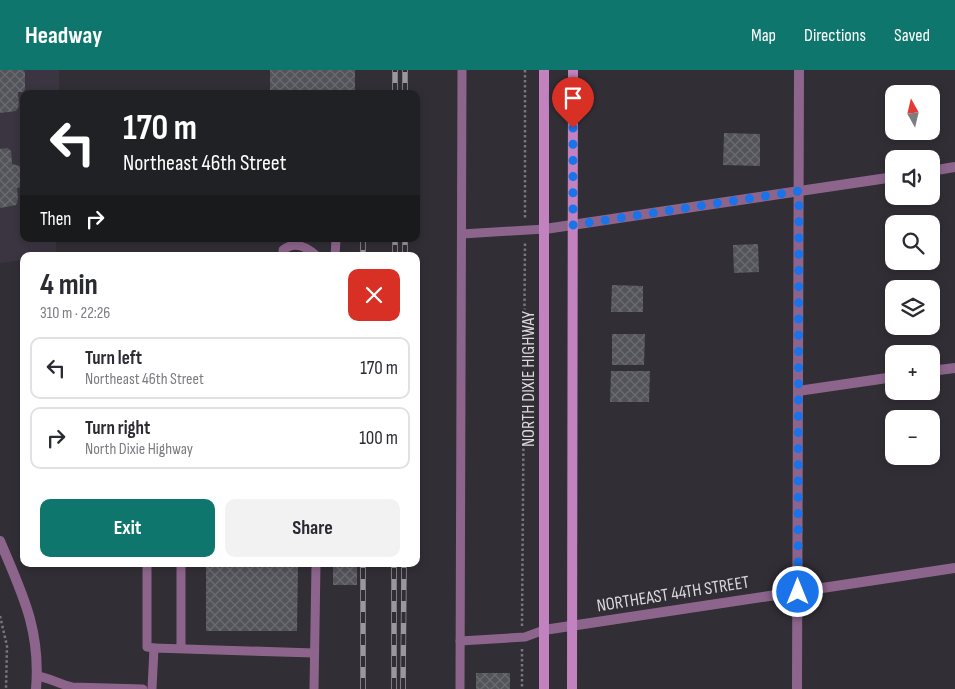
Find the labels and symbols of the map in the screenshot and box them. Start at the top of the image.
pin [552,77,594,128]
north arrow [885,85,940,140]
street label: NORTH DIXIE HIGHWAY [518,310,539,447]
position arrow [771,565,823,617]
street label: NORTHEAST 44TH STREET [595,572,751,616]

